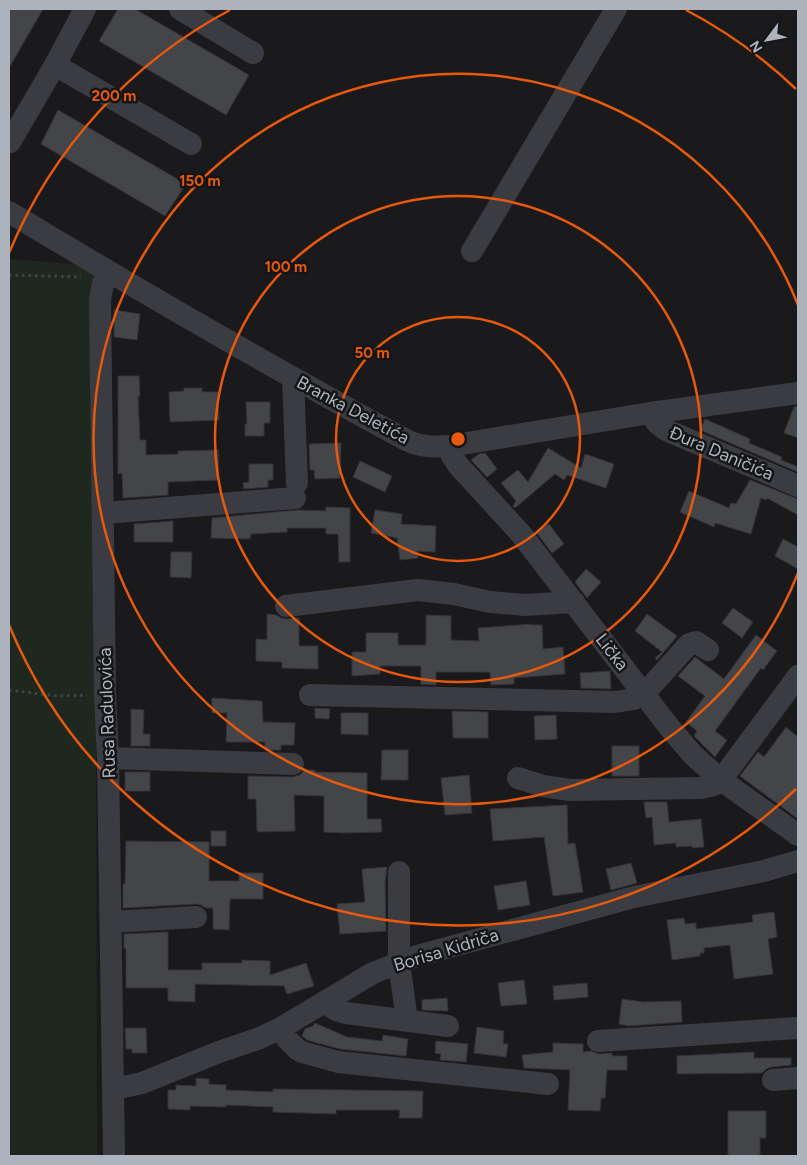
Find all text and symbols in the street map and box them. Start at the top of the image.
north arrow [742,15,792,65]
text: N [746,38,766,56]
text: 200 m [92,87,136,105]
text: 150 m [179,172,221,190]
text: 100 m [265,258,307,276]
text: 50 m [354,344,390,362]
street label: Branka Deletića [293,371,413,449]
street label: Đura Daničića [665,421,777,485]
centre of rings [449,430,467,448]
street label: Lička [591,629,633,675]
street label: Rusa Radulovića [94,647,120,779]
street label: Borisa Kidriča [391,924,501,976]

